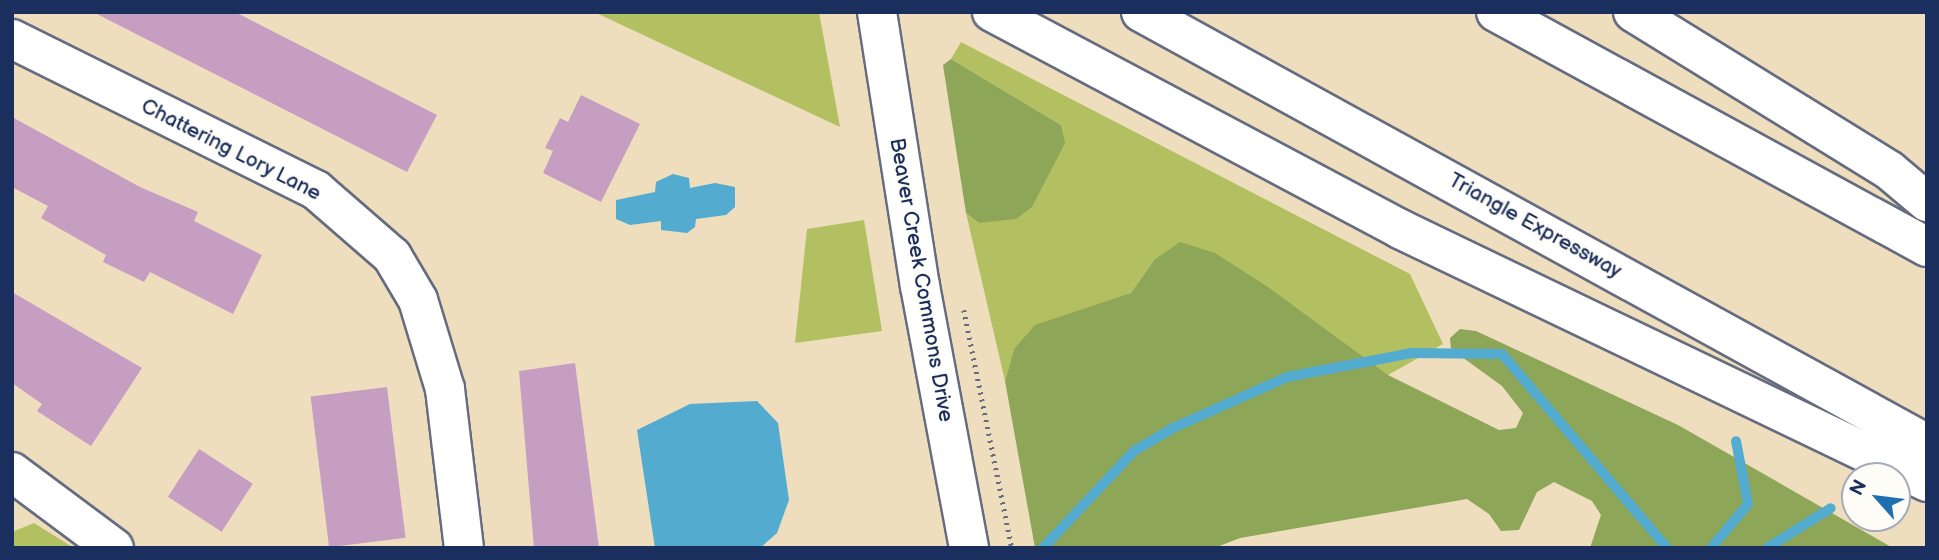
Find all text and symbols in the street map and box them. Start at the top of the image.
street label: Chattering Lory Lane [136,93,326,207]
street label: Beaver Creek Commons Drive [884,136,958,424]
street label: Triangle Expressway [1444,168,1626,284]
north arrow [1841,462,1911,532]
text: N [1845,476,1872,500]

